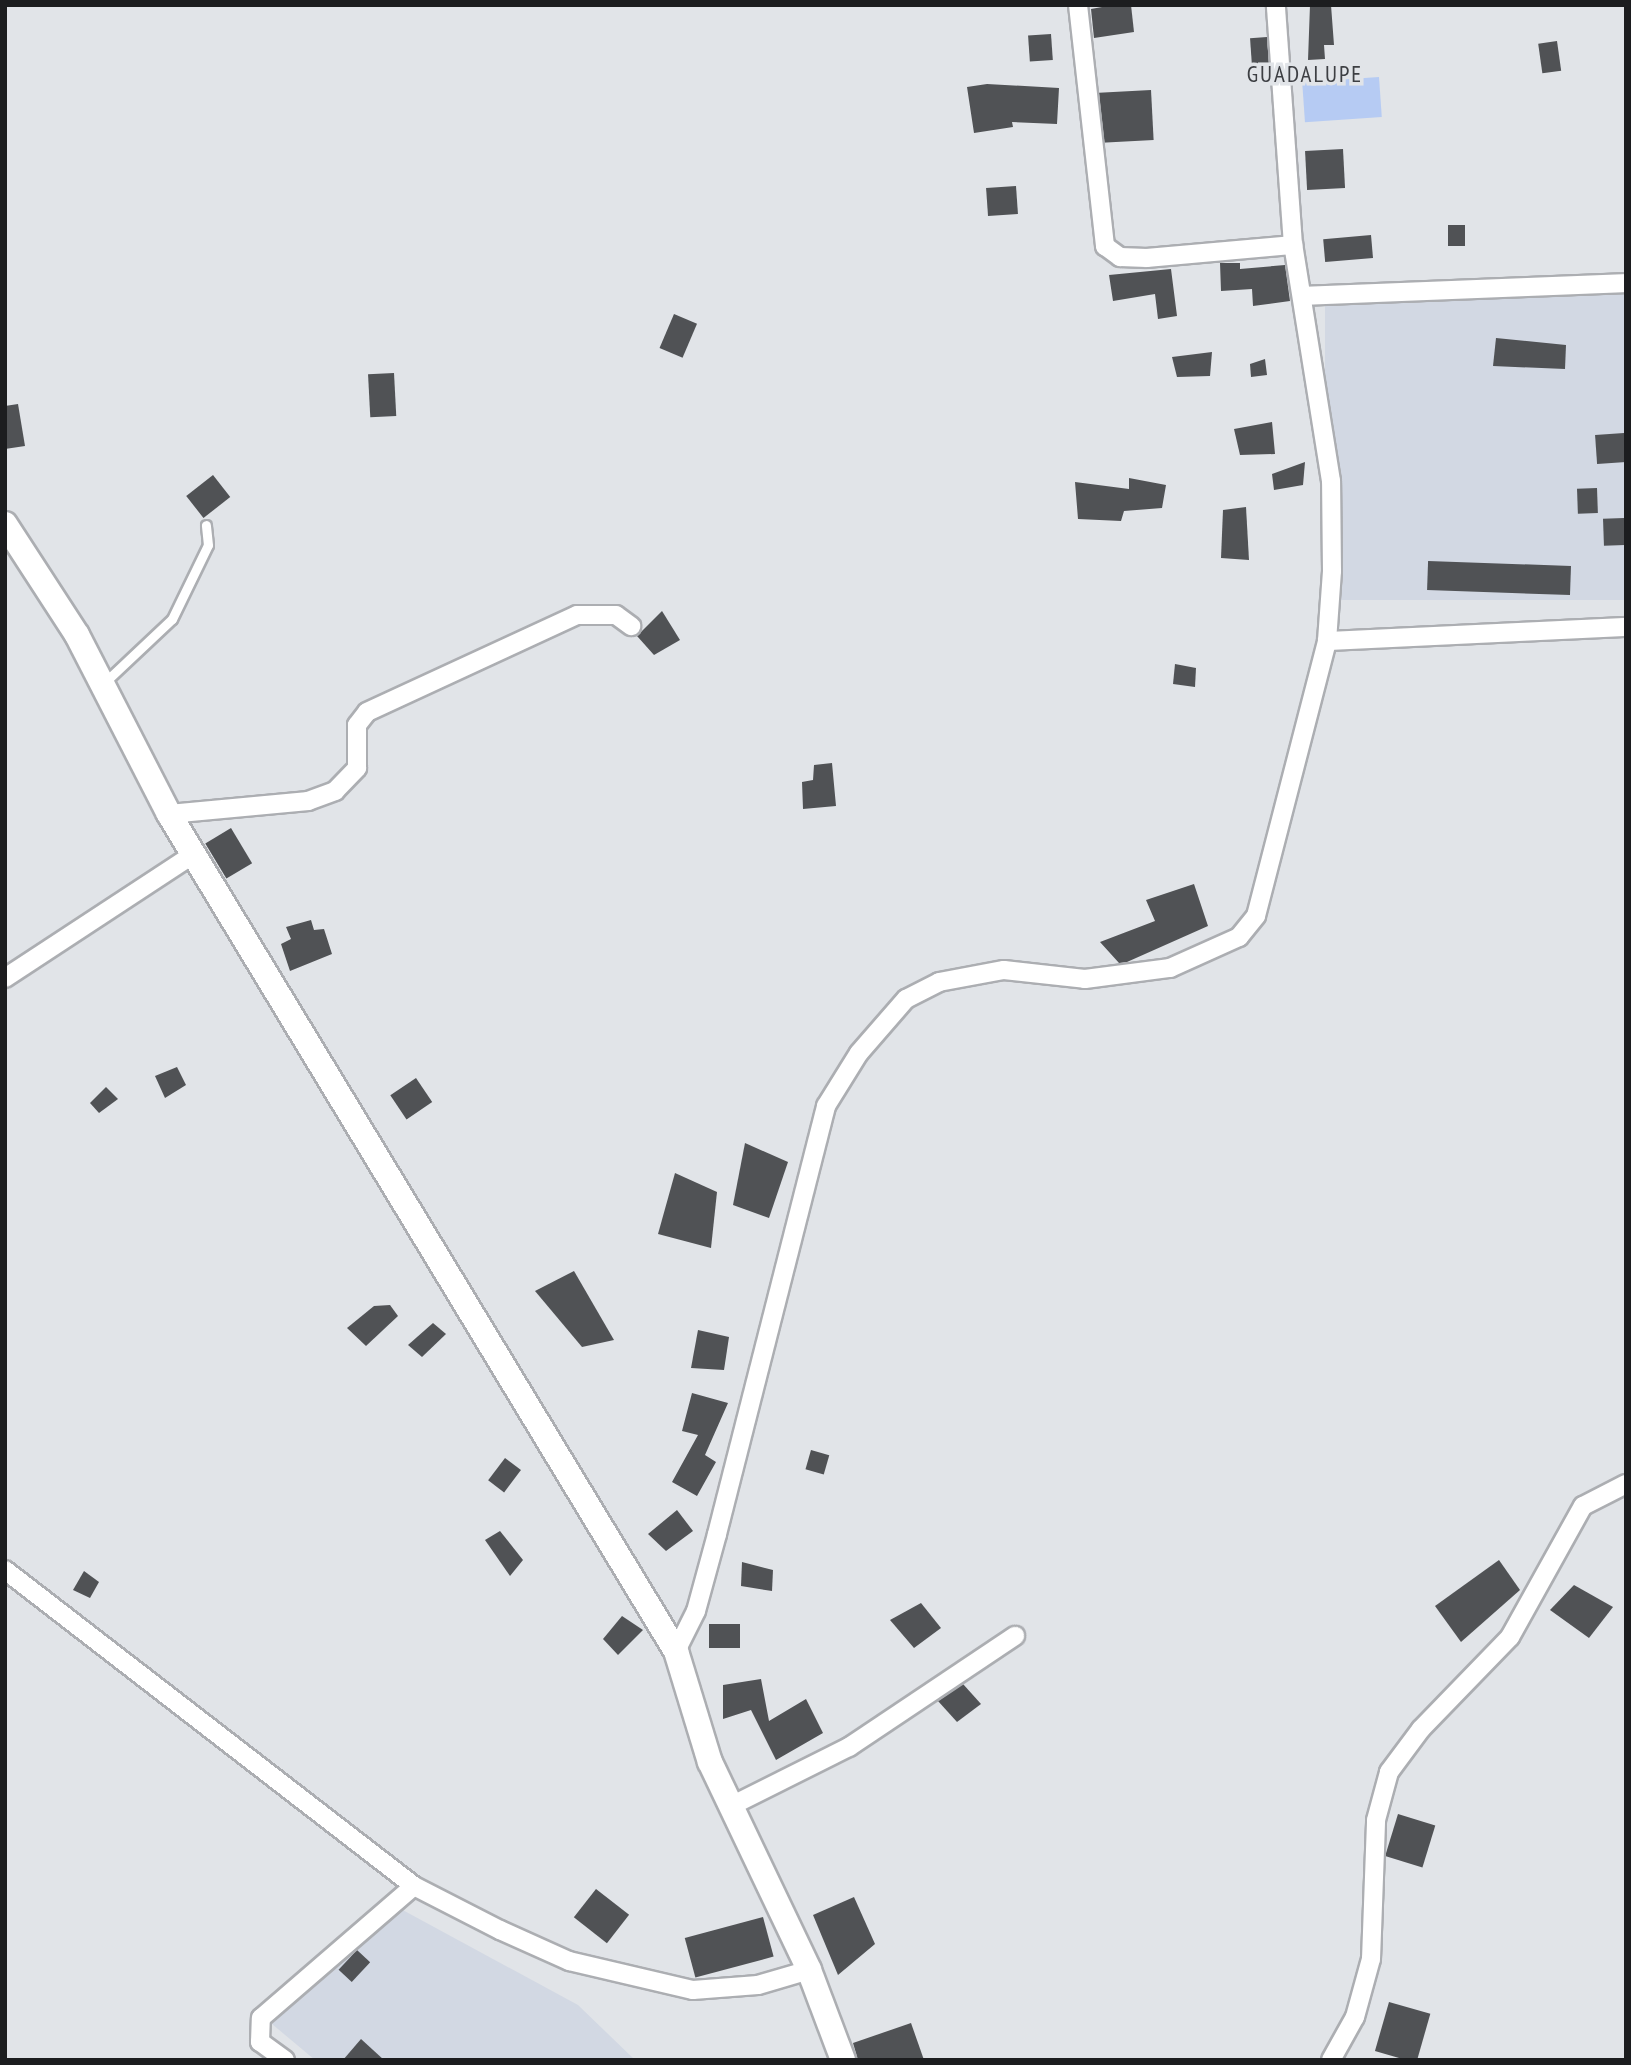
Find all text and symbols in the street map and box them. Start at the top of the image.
district label: GUADALUPE [1248,60,1362,88]

